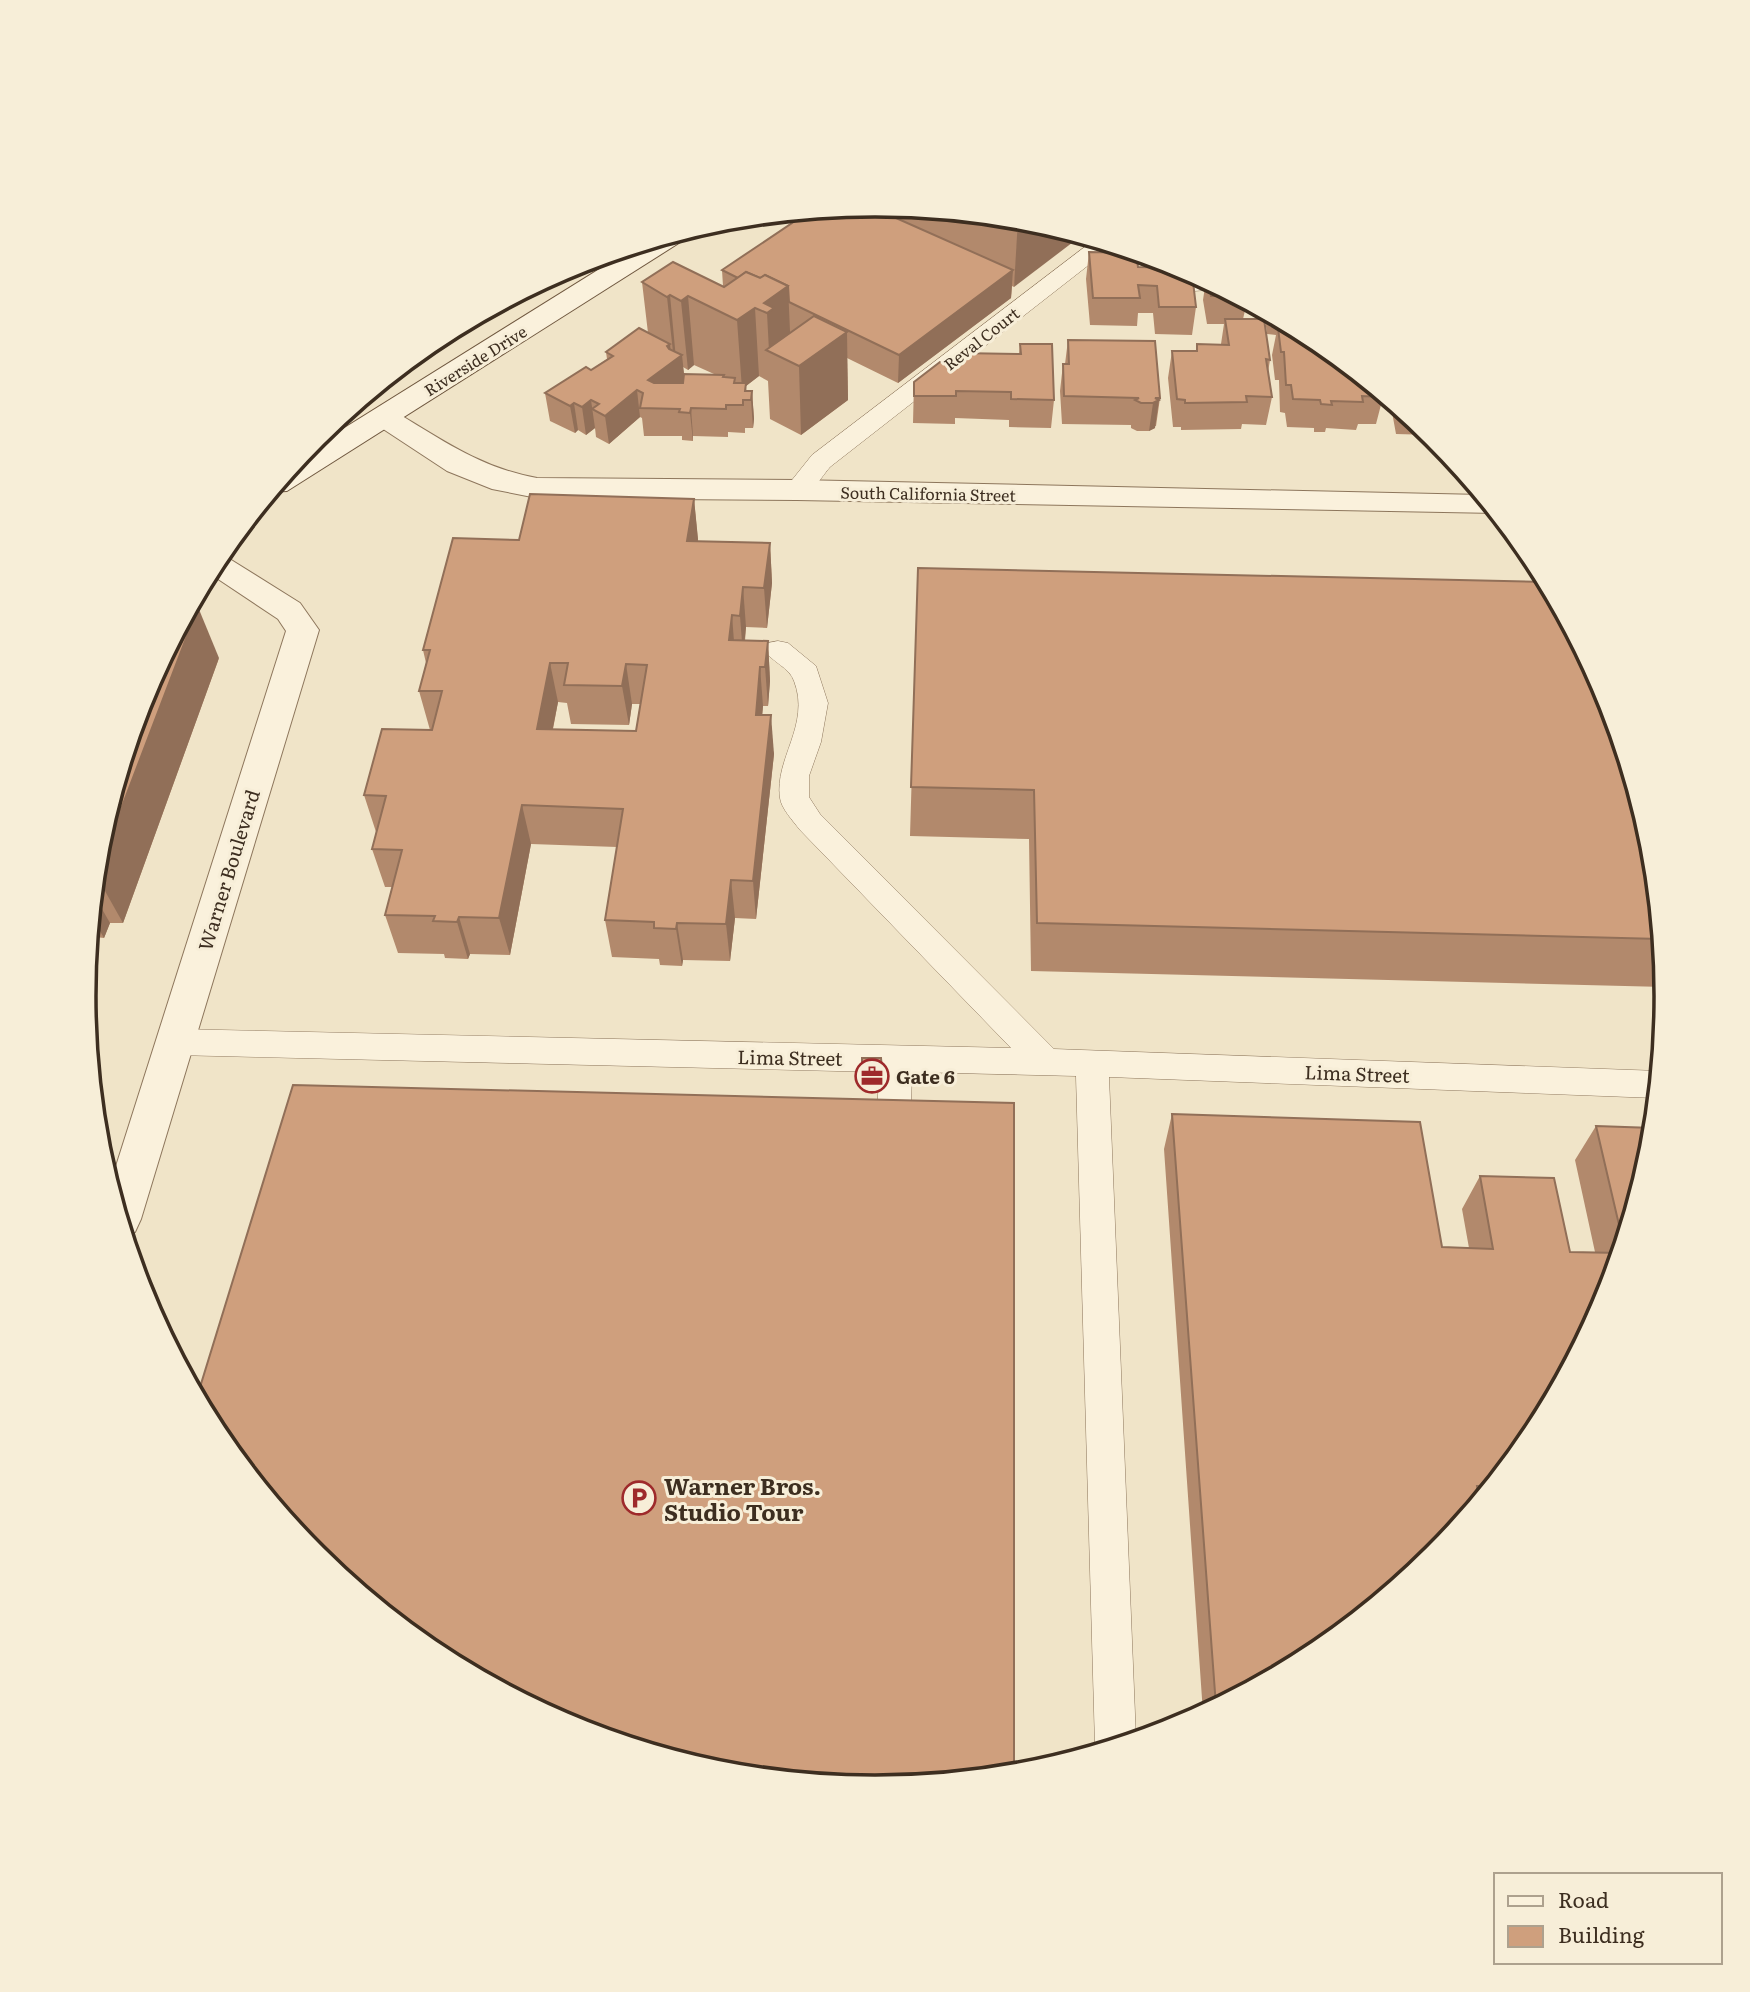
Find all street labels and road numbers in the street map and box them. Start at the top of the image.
street label: Reval Court [938,300,1024,375]
street label: Riverside Drive [419,319,531,401]
street label: South California Street [840,479,1016,507]
street label: Warner Boulevard [190,786,266,954]
street label: Lima Street [737,1042,843,1072]
street label: Lima Street [1304,1057,1410,1089]

